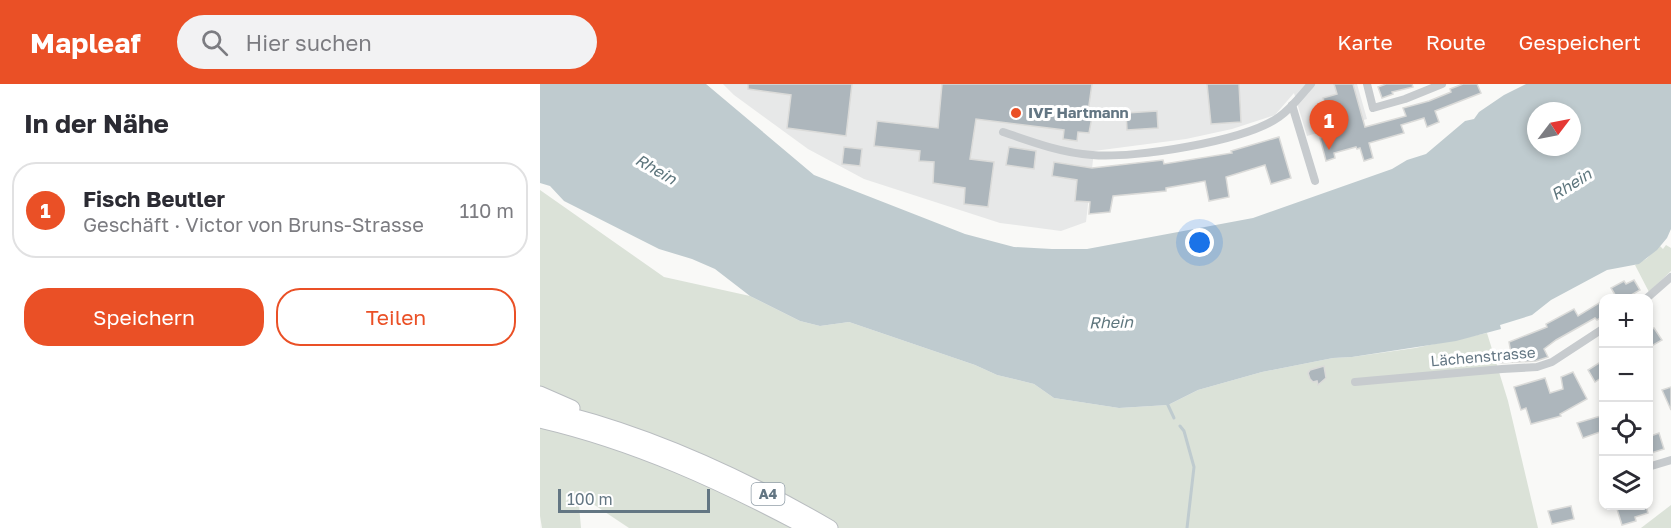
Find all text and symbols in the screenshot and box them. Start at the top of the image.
search box [177,15,597,69]
text: Mapleaf [30,26,141,59]
icon: search [198,26,231,59]
text: Hier suchen [246,29,372,56]
text: Karte [1337,29,1393,55]
text: Route [1426,29,1486,55]
text: Gespeichert [1519,29,1641,55]
pin: 1 [1310,100,1348,150]
north arrow [1527,102,1581,156]
place label: IVF Hartmann [1028,103,1129,121]
marker: IVF Hartmann [1009,106,1023,120]
text: In der Nähe [24,108,169,139]
water label: Rhein [632,149,681,189]
water label: Rhein [1547,163,1596,204]
text: Fisch Beutler [83,185,225,212]
text: 1 [40,198,51,222]
text: 110 m [460,198,514,222]
text: Geschäft · Victor von Bruns-Strasse [83,212,424,236]
your location [1185,228,1214,257]
button: Speichern [24,288,264,346]
button: Teilen [276,288,516,346]
map controls [1599,294,1653,510]
button: + [1599,294,1653,348]
water label: Rhein [1089,312,1134,332]
street label: Lächenstrasse [1430,342,1536,370]
button: − [1599,348,1653,402]
button: locate [1599,402,1653,456]
button: layers [1599,456,1653,510]
road number: A4 [752,483,784,505]
scale bar [558,486,710,514]
text: 100 m [567,489,613,509]

